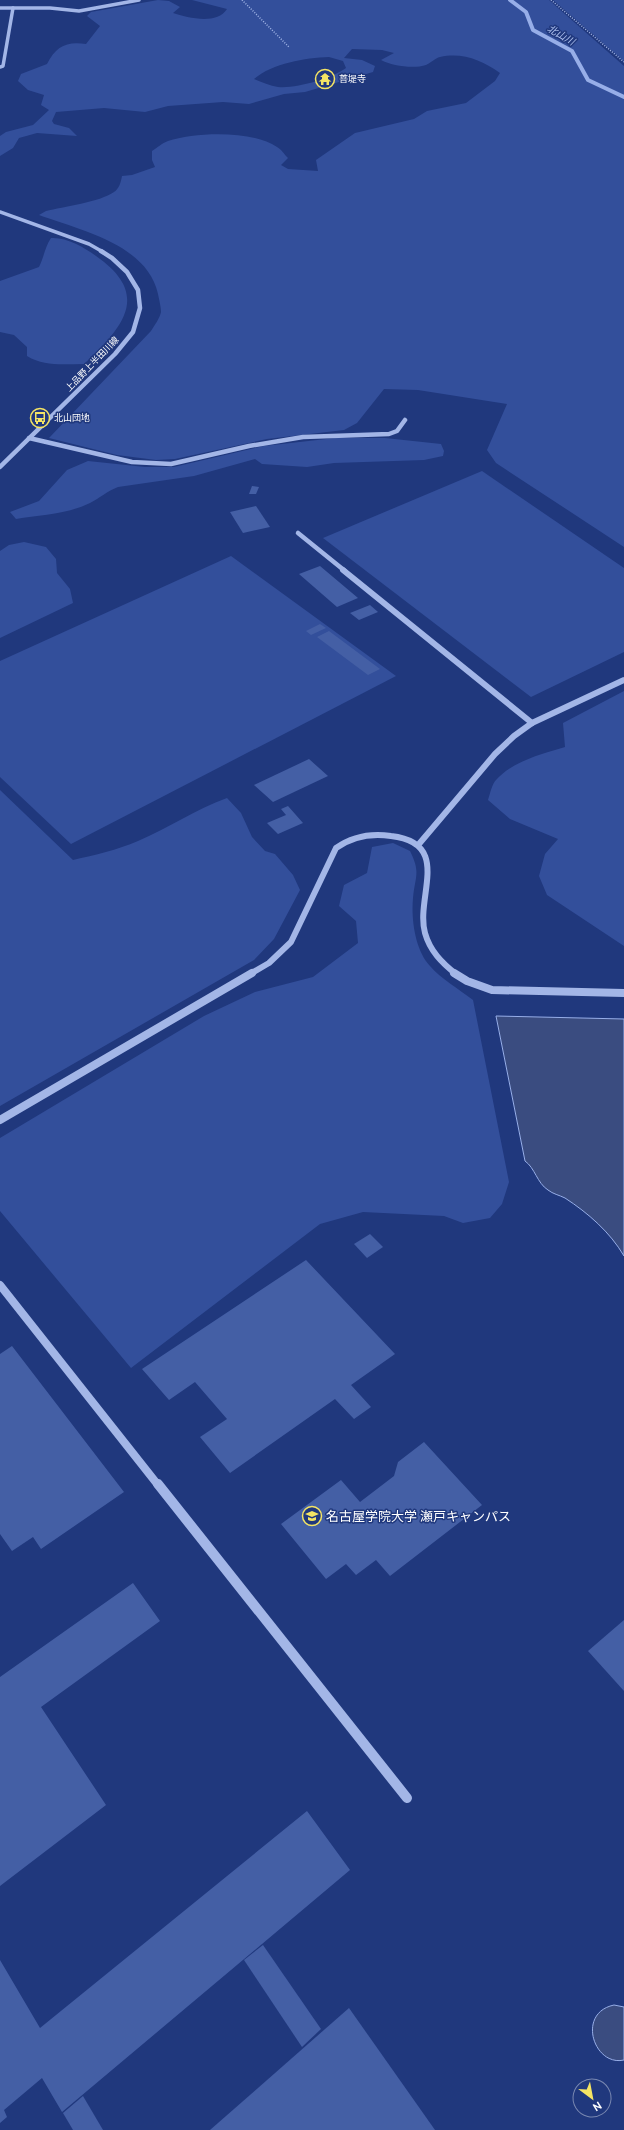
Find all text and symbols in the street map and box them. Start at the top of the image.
water label: 北山川 [545,23,578,48]
temple icon: 菩堤寺 [314,68,336,90]
place label: 菩堤寺 [339,74,366,84]
street label: 上品野上半田川線 [63,334,121,393]
bus stop icon: 北山団地 [29,407,51,429]
place label: 北山団地 [54,413,90,423]
school or university icon: 名古屋学院大学 瀬戸キャンパス [301,1505,323,1527]
place label: 名古屋学院大学 瀬戸キャンパス [326,1509,511,1523]
north arrow [572,2078,612,2118]
text: N [591,2099,604,2114]

